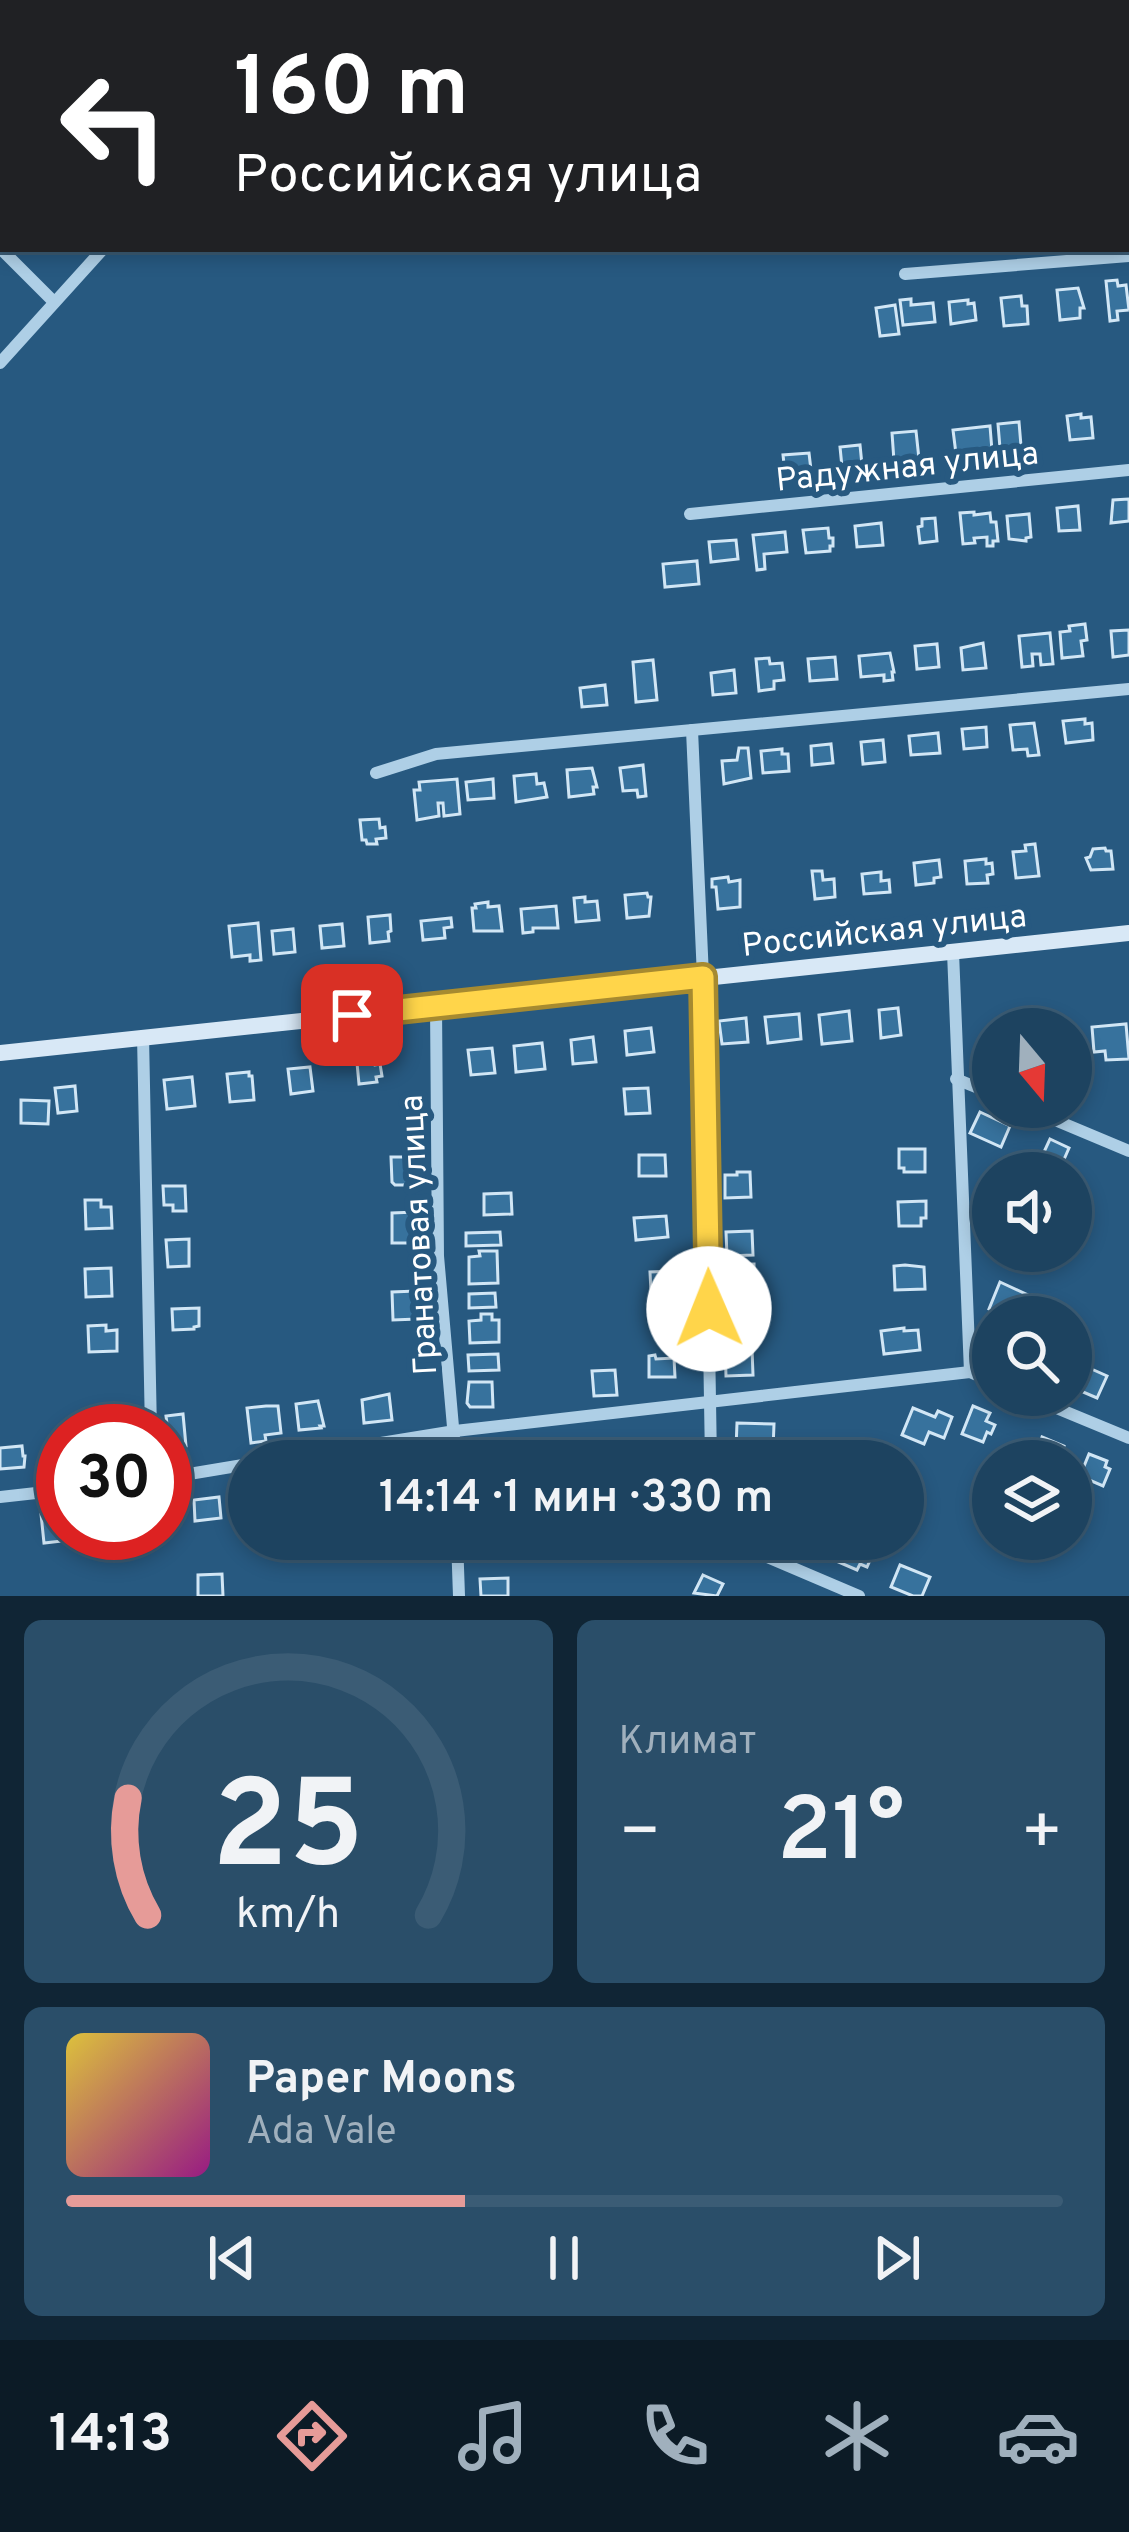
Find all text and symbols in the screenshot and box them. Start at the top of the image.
text: 160 m [234,39,469,145]
icon: left [36,48,192,204]
text: Российская улица [234,143,702,212]
street label: Радужная улица [774,434,1041,504]
street label: Российская улица [740,897,1029,969]
pin [301,964,403,1066]
icon: arrive [319,982,385,1048]
north arrow [972,1008,1092,1128]
map controls [972,1008,1092,1560]
street label: Гранатовая улица [393,1094,449,1376]
button: sound [972,1152,1092,1272]
position arrow [646,1246,772,1372]
button: search [972,1296,1092,1416]
speed limit sign: 30 [36,1404,192,1560]
button: layers [972,1440,1092,1560]
text: 14:14 · 1 мин · 330 m [379,1471,773,1528]
text: Климат [619,1719,756,1768]
text: 25 [212,1754,365,1912]
text: 21° [777,1779,905,1892]
text: − [619,1794,661,1877]
text: + [1020,1794,1063,1877]
text: km/h [236,1888,340,1942]
text: Paper Moons [246,2052,517,2109]
text: Ada Vale [246,2109,397,2158]
icon: previous [199,2225,265,2291]
icon: pause [531,2225,597,2291]
icon: next [864,2225,930,2291]
icon: directions [270,2394,354,2478]
icon: music [451,2394,535,2478]
icon: phone [633,2394,717,2478]
icon: climate [815,2394,899,2478]
icon: car [996,2394,1080,2478]
text: 14:13 [49,2402,172,2471]

